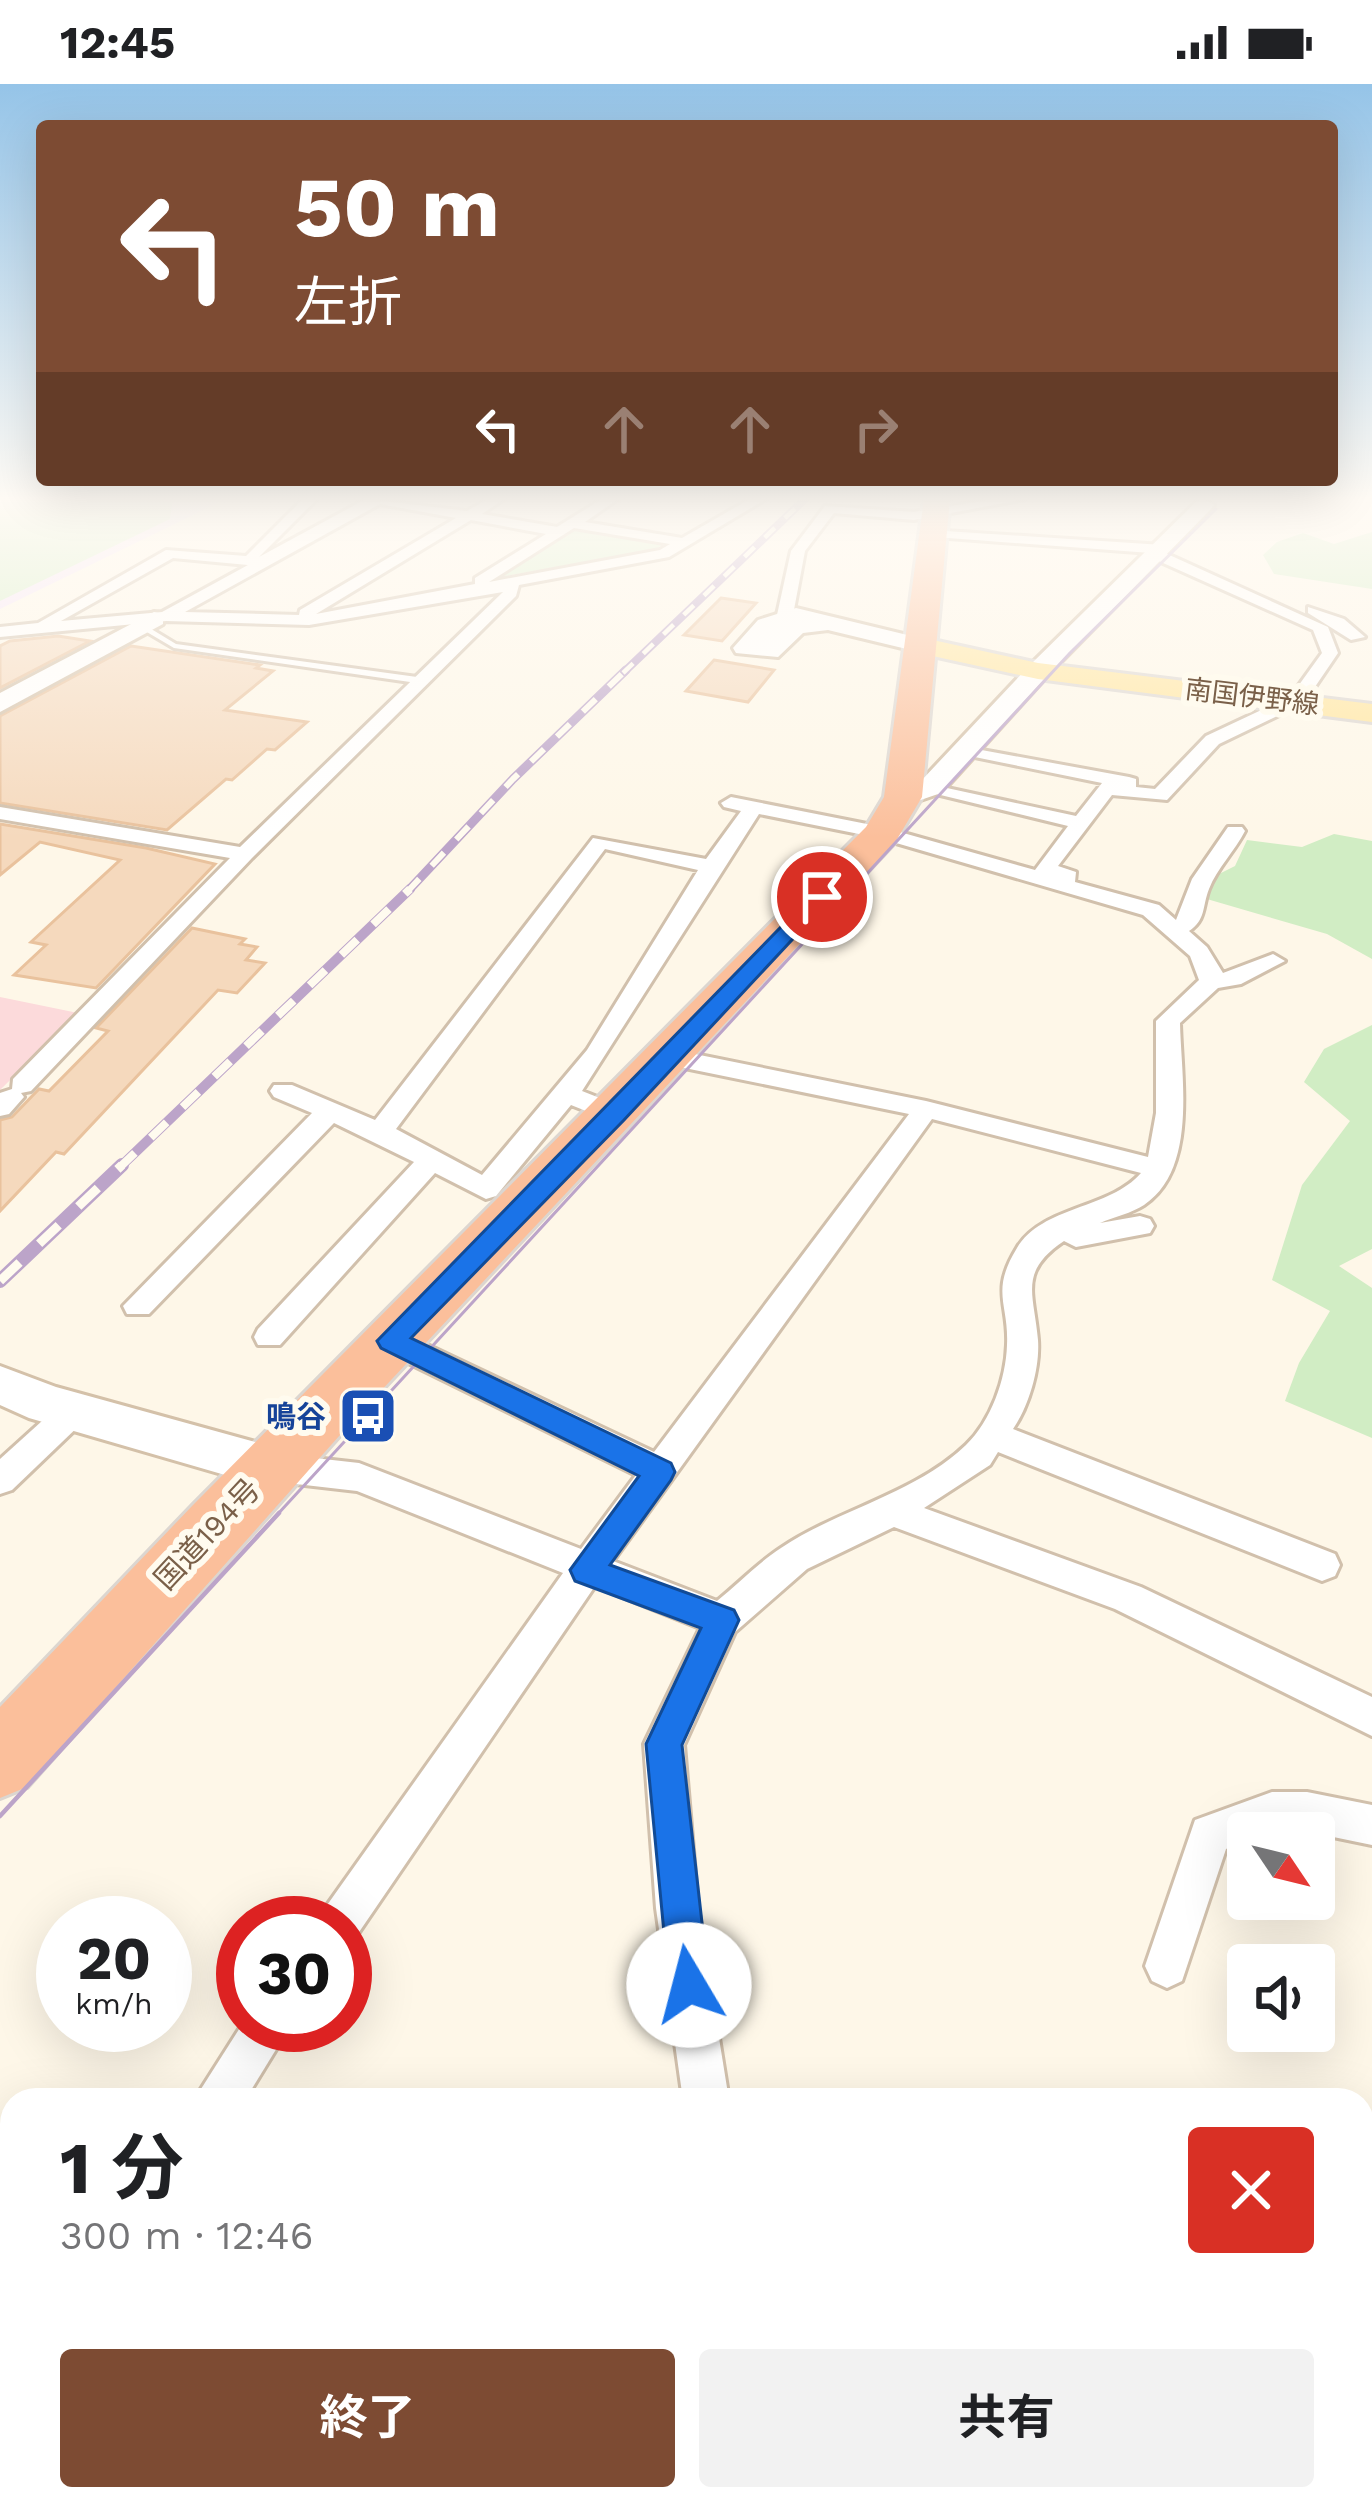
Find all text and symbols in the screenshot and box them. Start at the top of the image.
text: 12:45 [60,16,175,69]
text: 50 m [294,158,500,256]
icon: left [96,168,252,324]
text: 左折 [294,271,402,334]
icon: left [465,396,531,462]
icon: ahead [591,396,657,462]
icon: ahead [717,396,783,462]
icon: right [843,396,909,462]
street label: 南国伊野線 [1183,673,1321,721]
pin [771,846,873,948]
icon: arrive [789,864,855,930]
bus stop icon: 鳴谷 [337,1385,399,1447]
place label: 鳴谷 [266,1399,326,1434]
street label: 国道194号 [147,1471,267,1597]
north arrow [1227,1812,1335,1920]
map controls [1227,1812,1335,2052]
speed limit sign: 30 [216,1896,372,2052]
position arrow [626,1922,752,2048]
text: 20 [77,1923,151,1994]
button: sound [1227,1944,1335,2052]
text: km/h [75,1986,153,2021]
text: 1 分 [60,2126,184,2210]
button: close [1188,2127,1314,2253]
text: 300 m · 12:46 [60,2213,313,2258]
button: 終了 [60,2349,675,2487]
button: 共有 [699,2349,1314,2487]

